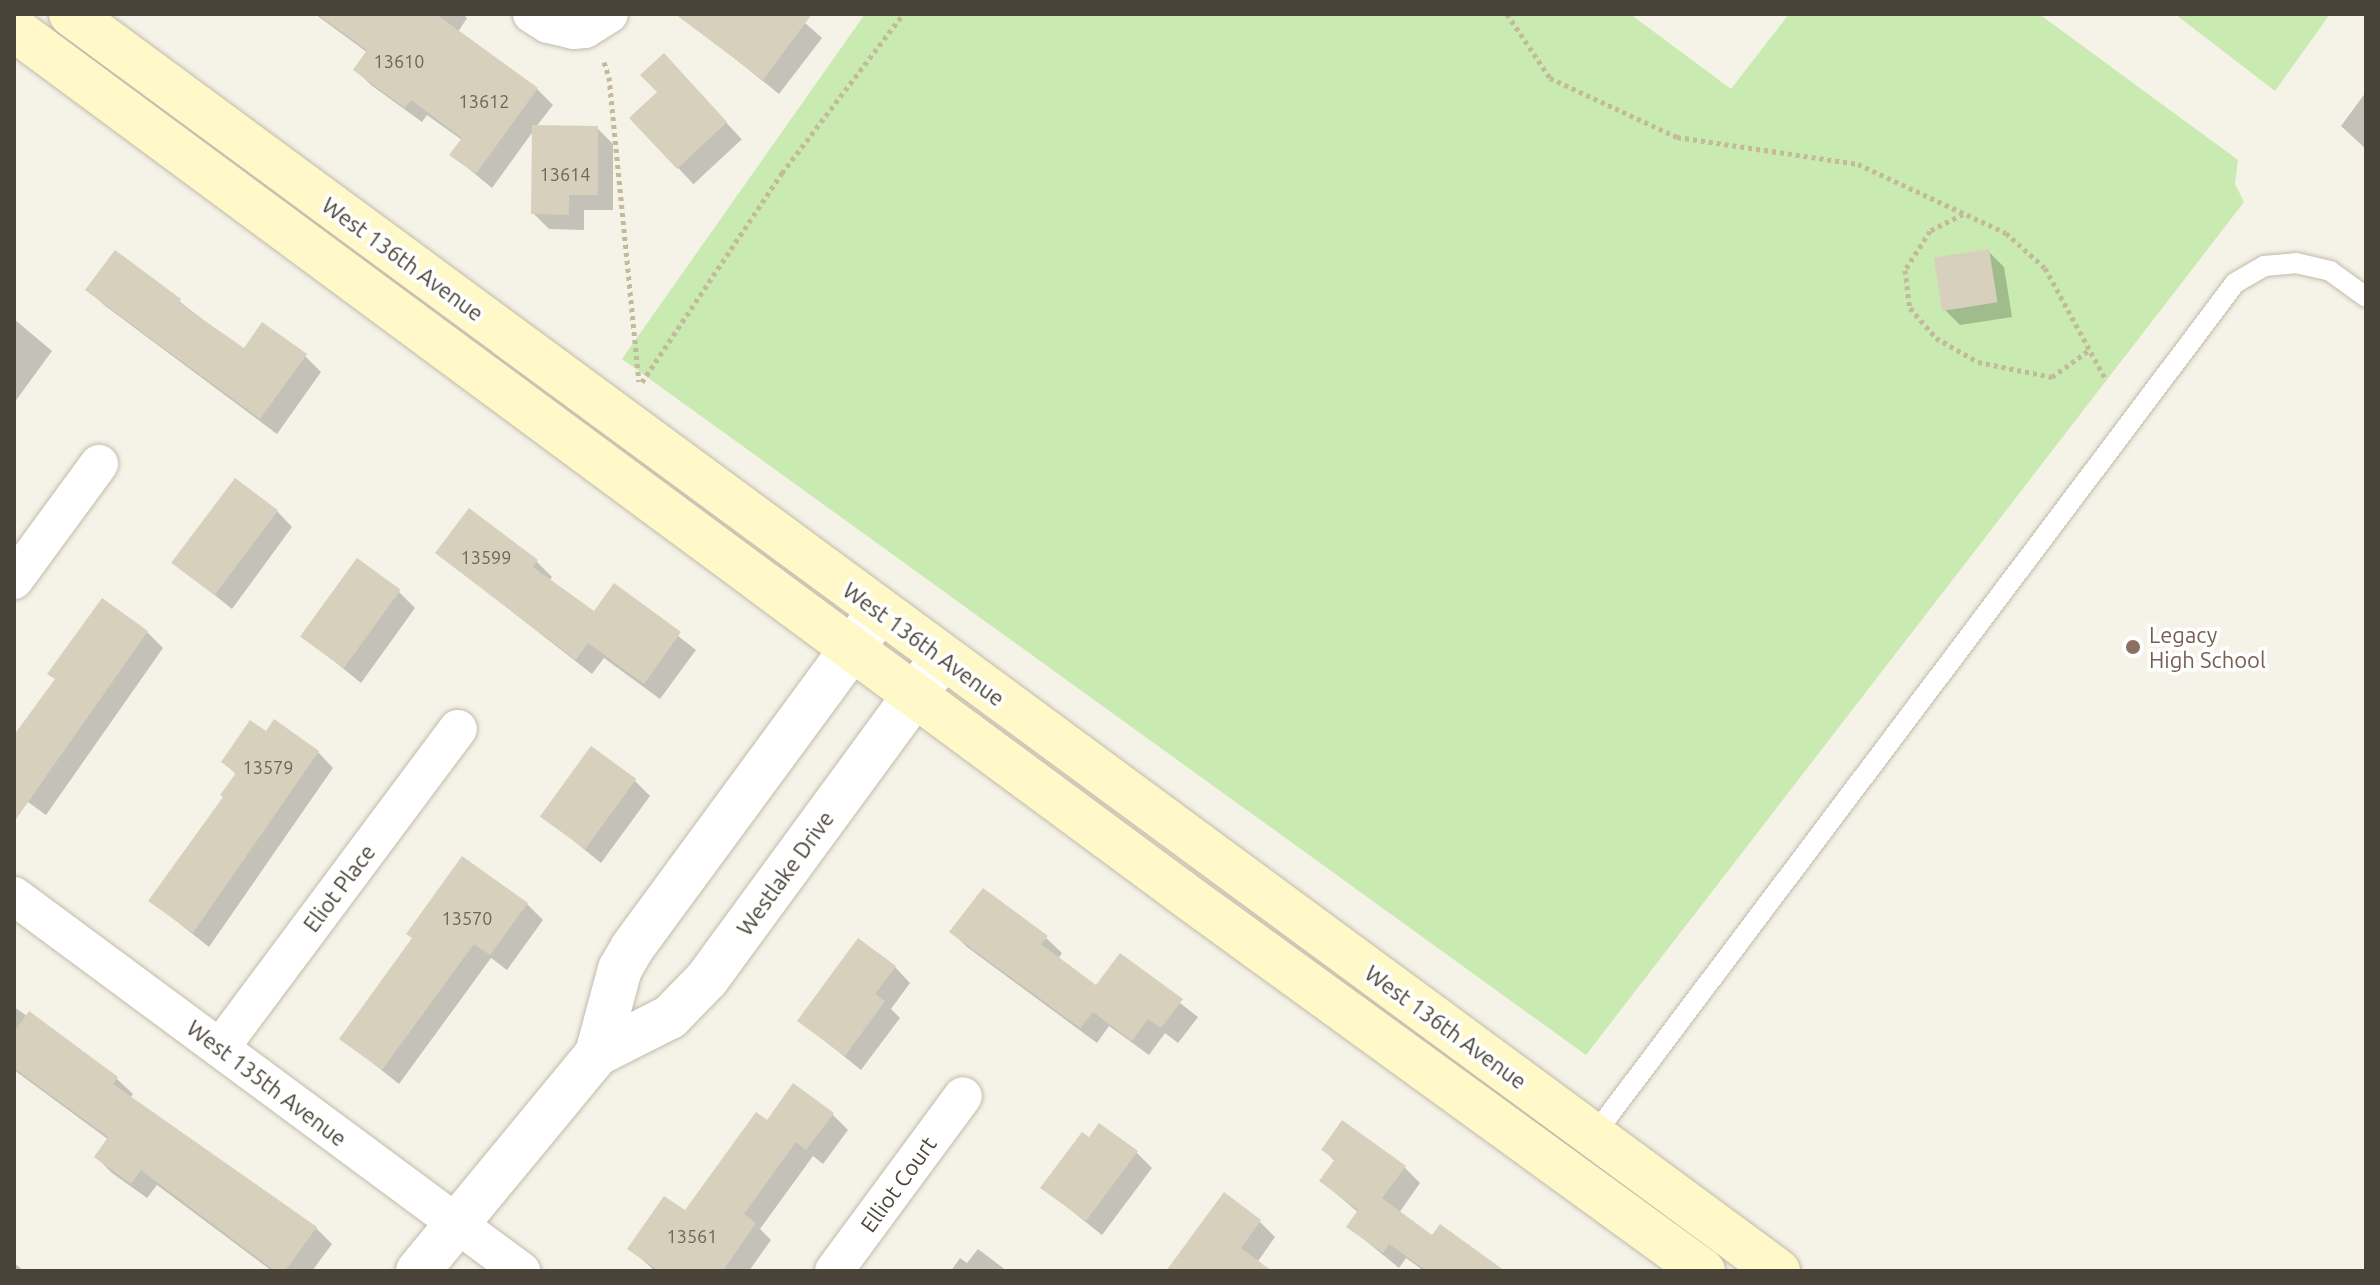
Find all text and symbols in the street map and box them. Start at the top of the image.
house number: 13610 [374,50,424,72]
house number: 13612 [459,90,509,112]
house number: 13614 [540,163,590,185]
street label: West 136th Avenue [317,192,489,326]
house number: 13599 [461,546,511,568]
street label: West 136th Avenue [838,577,1010,711]
place label: Legacy High School [2149,621,2266,672]
marker: Legacy High School [2124,638,2142,656]
house number: 13579 [243,756,293,778]
street label: Westlake Drive [731,806,839,940]
street label: Eliot Place [298,839,380,937]
house number: 13570 [442,907,492,929]
street label: West 136th Avenue [1360,960,1532,1094]
street label: West 135th Avenue [182,1014,352,1152]
street label: Elliot Court [855,1131,941,1237]
house number: 13561 [667,1225,717,1247]

